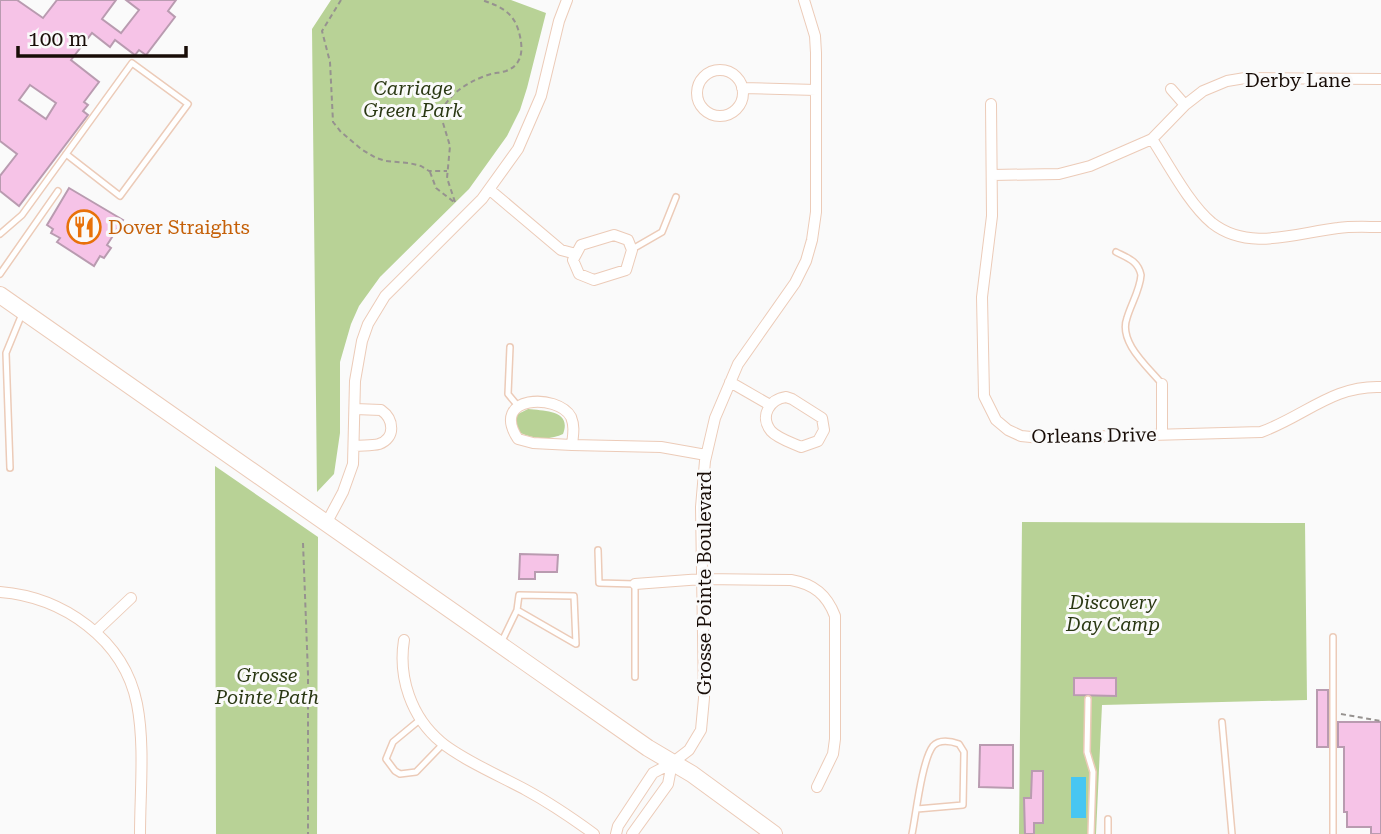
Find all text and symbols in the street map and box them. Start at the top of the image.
scale bar [18,14,186,58]
text: 100 m [28,27,88,51]
street label: Derby Lane [1245,69,1351,92]
park label: Carriage Green Park [363,77,463,122]
restaurant icon: Dover Straights [65,208,103,246]
place label: Dover Straights [108,216,250,239]
street label: Orleans Drive [1031,423,1157,448]
street label: Grosse Pointe Boulevard [693,471,716,695]
park label: Discovery Day Camp [1065,591,1160,636]
park label: Grosse Pointe Path [214,664,319,709]

